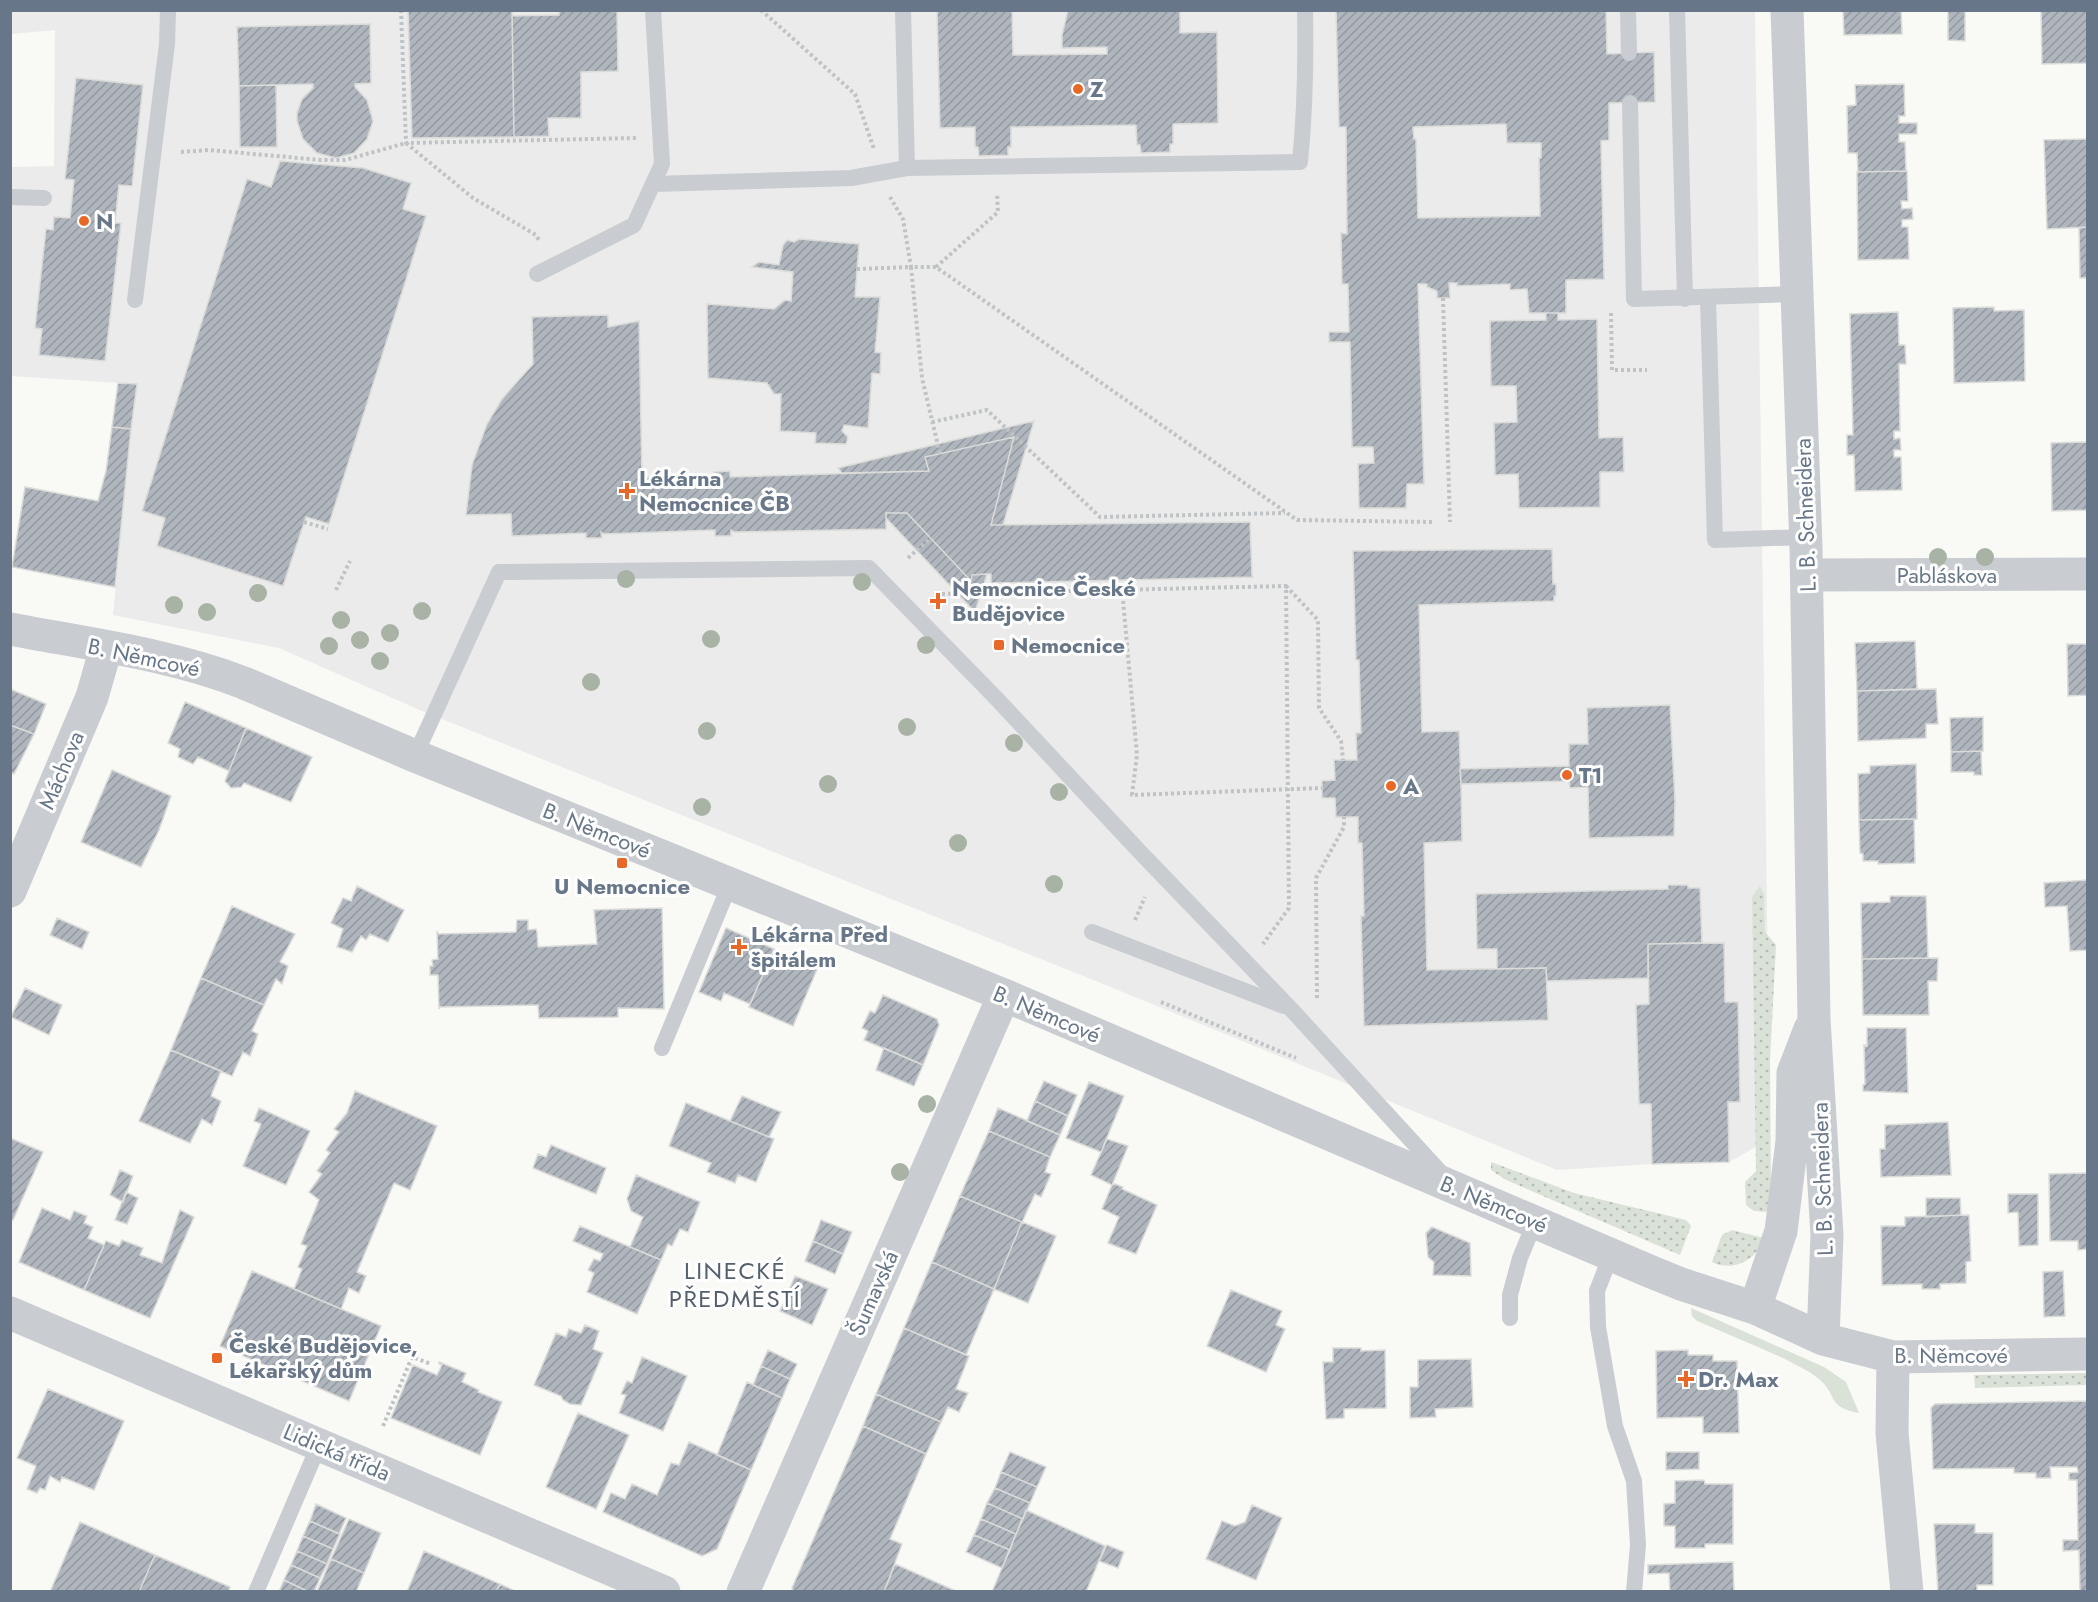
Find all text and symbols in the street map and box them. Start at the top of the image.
place label: Z [1090,73,1104,105]
marker: Z [1071,82,1085,96]
place label: N [96,205,113,237]
marker: N [77,214,91,228]
street label: L. B. Schneidera [1786,438,1824,592]
place label: Lékárna Nemocnice ČB [639,462,790,519]
marker: Lékárna Nemocnice ČB [620,484,634,498]
street label: Pabláskova [1897,559,1997,591]
place label: Nemocnice České Budějovice [952,572,1136,629]
marker: Nemocnice České Budějovice [929,592,947,610]
place label: Nemocnice [1011,629,1125,661]
street label: B. Němcové [85,630,203,684]
marker: Nemocnice [992,638,1006,652]
street label: Máchova [30,726,92,814]
place label: T1 [1579,759,1603,791]
marker: T1 [1560,768,1574,782]
place label: A [1402,770,1420,802]
marker: A [1384,779,1398,793]
street label: B. Němcové [538,794,656,866]
marker: U Nemocnice [615,856,629,870]
place label: U Nemocnice [554,870,690,902]
place label: Lékárna Před špitálem [751,918,888,975]
marker: Lékárna Před špitálem [732,940,746,954]
street label: B. Němcové [988,977,1106,1051]
street label: L. B. Schneidera [1803,1102,1841,1256]
street label: B. Němcové [1435,1167,1553,1241]
street label: Šumavská [840,1245,906,1341]
district label: LINECKÉ PŘEDMĚSTÍ [669,1253,801,1316]
place label: České Budějovice, Lékařský dům [229,1329,418,1386]
street label: B. Němcové [1894,1339,2008,1371]
marker: České Budějovice, Lékařský dům [210,1351,224,1365]
place label: Dr. Max [1698,1363,1779,1395]
marker: Dr. Max [1679,1372,1693,1386]
street label: Lidická třída [279,1415,395,1489]

